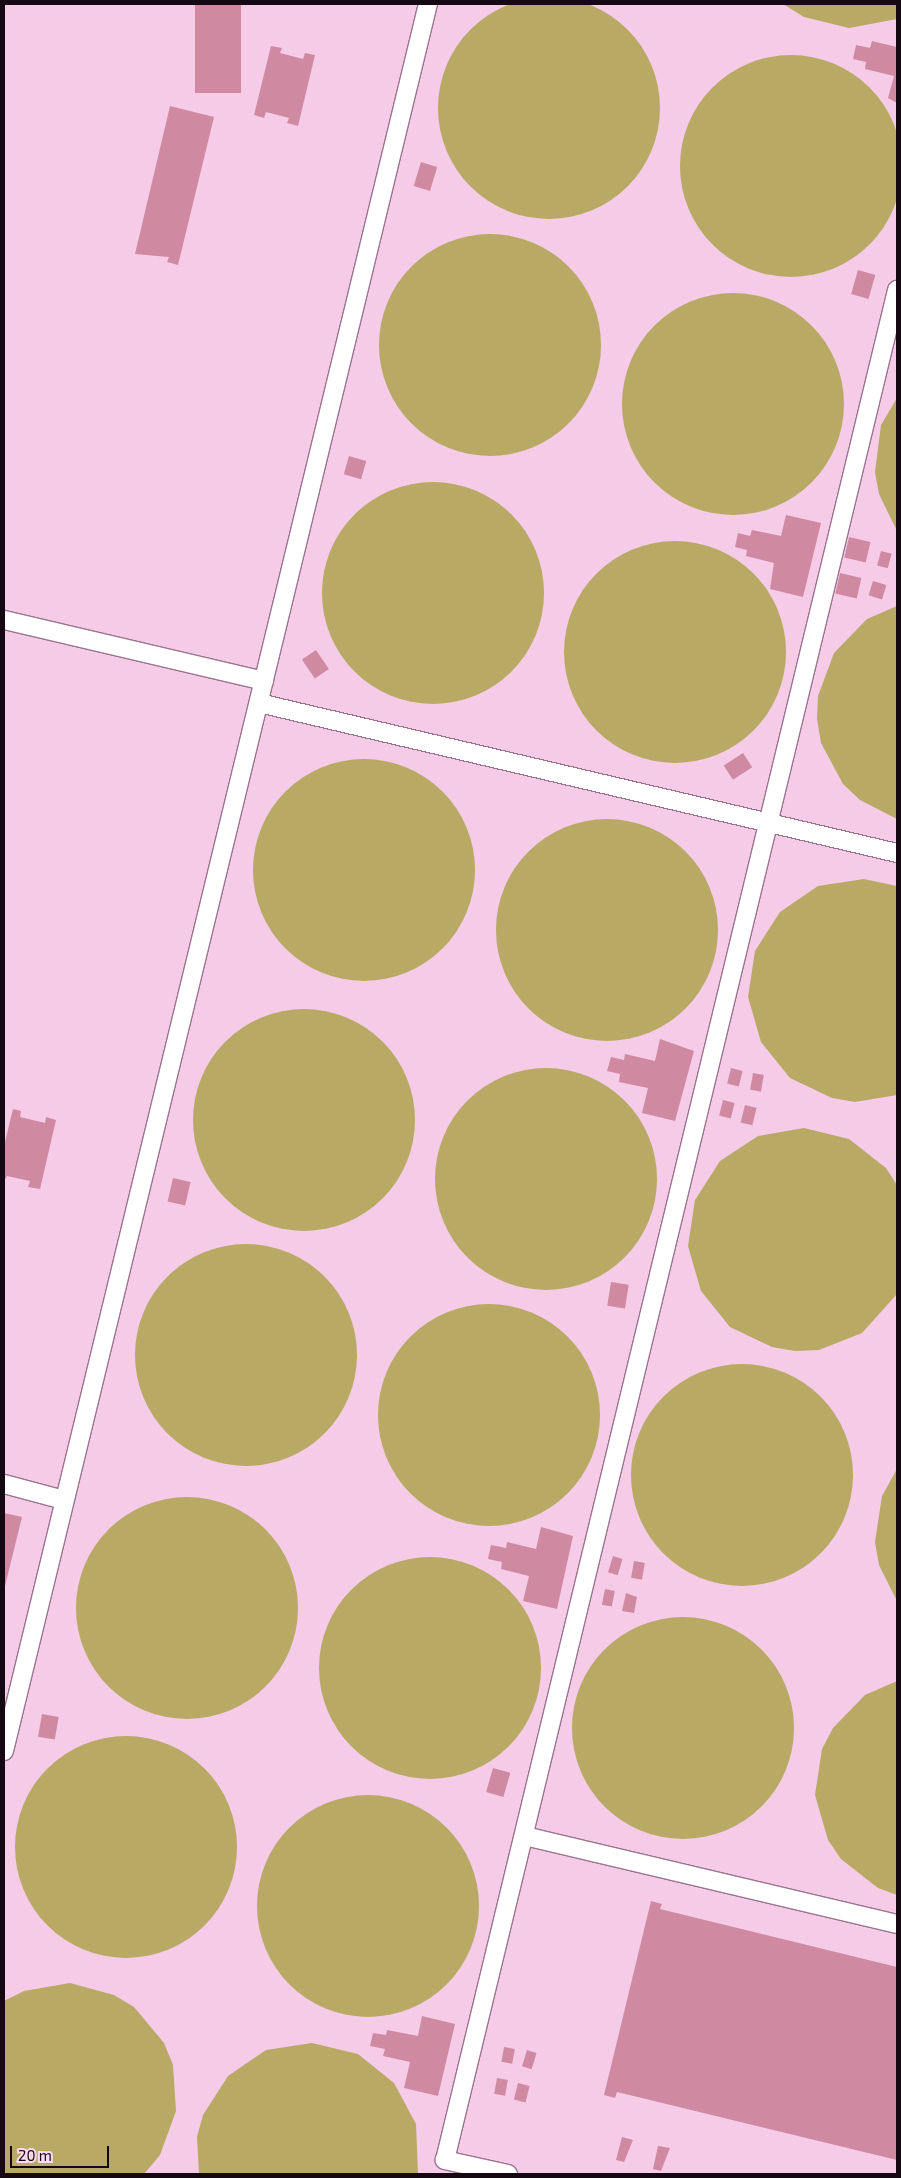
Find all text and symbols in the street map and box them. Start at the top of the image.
scale bar [12,2136,111,2168]
text: 20 m [18,2146,52,2164]

